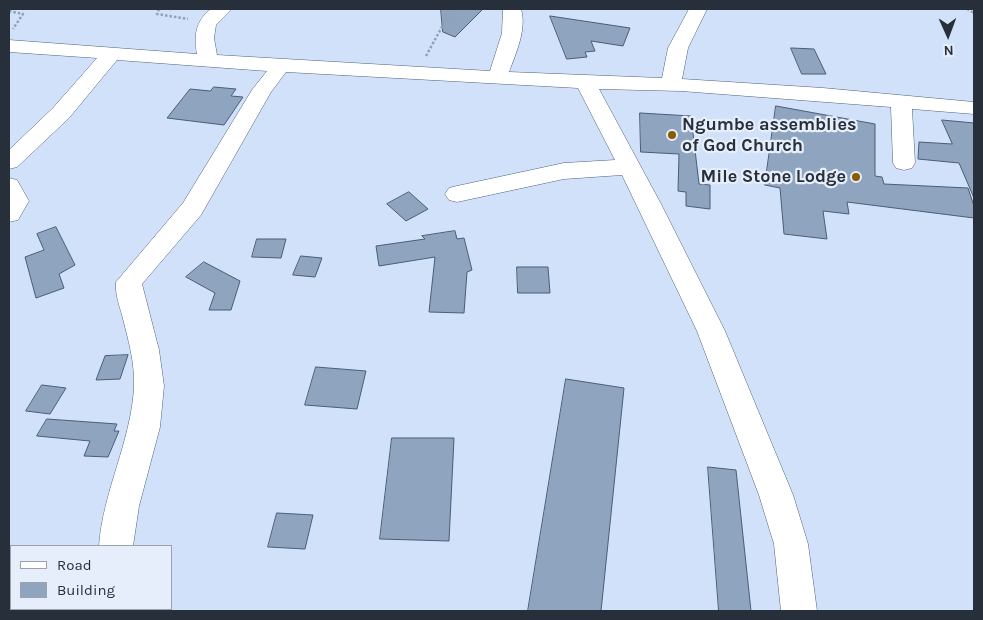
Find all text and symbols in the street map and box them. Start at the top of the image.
north arrow [923,10,973,60]
text: N [943,42,954,59]
place label: Ngumbe assemblies of God Church [682,114,857,156]
marker: Ngumbe assemblies of God Church [666,129,678,141]
place label: Mile Stone Lodge [701,166,846,188]
marker: Mile Stone Lodge [850,171,862,183]
legend [10,545,172,610]
text: Road [57,556,92,574]
text: Building [57,581,115,599]

